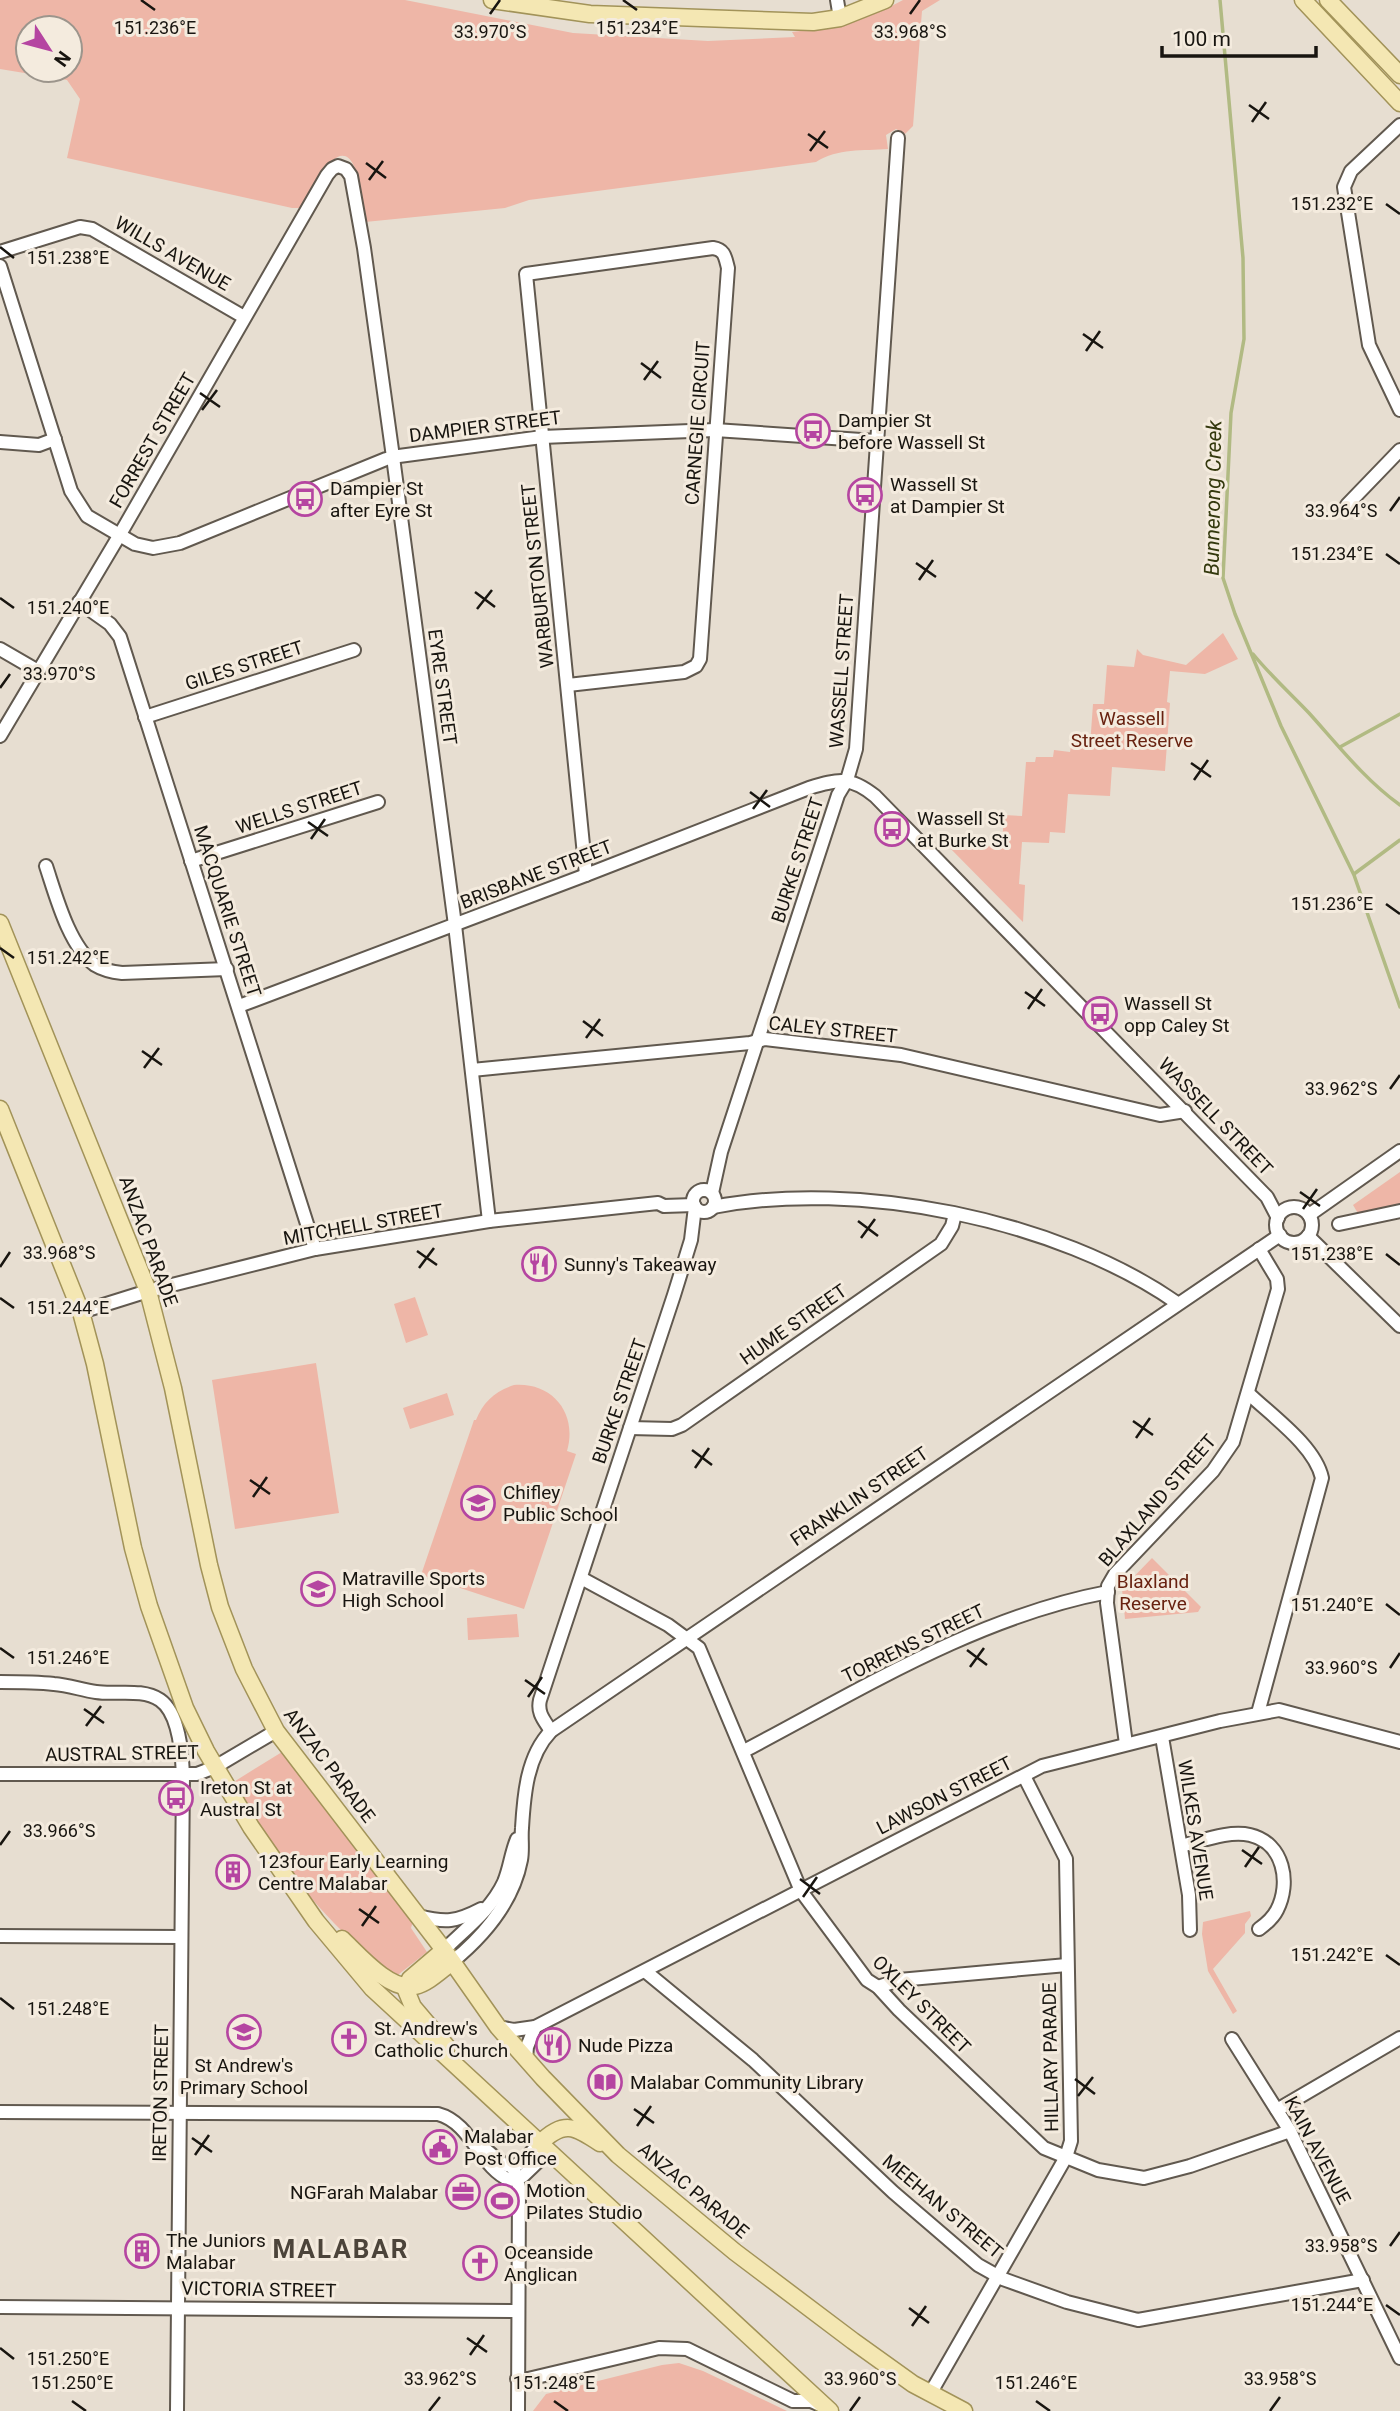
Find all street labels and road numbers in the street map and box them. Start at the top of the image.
street label: WILLS AVENUE [111,211,235,296]
street label: CARNEGIE CIRCUIT [680,340,715,506]
street label: FORREST STREET [104,369,200,512]
street label: DAMPIER STREET [408,406,562,447]
street label: WARBURTON STREET [516,482,559,669]
street label: WASSELL STREET [825,593,858,749]
street label: EYRE STREET [423,628,462,747]
street label: GILES STREET [182,636,306,695]
street label: WELLS STREET [233,776,365,839]
street label: BURKE STREET [766,794,829,926]
street label: MACQUARIE STREET [189,823,266,1000]
street label: BRISBANE STREET [457,835,615,914]
street label: CALEY STREET [767,1011,898,1048]
street label: WASSELL STREET [1154,1053,1278,1180]
street label: ANZAC PARADE [114,1173,183,1310]
street label: MITCHELL STREET [281,1199,445,1250]
street label: HUME STREET [735,1279,851,1370]
street label: BURKE STREET [587,1336,652,1467]
street label: BLAXLAND STREET [1094,1430,1221,1571]
street label: FRANKLIN STREET [786,1442,933,1551]
street label: TORRENS STREET [838,1599,988,1688]
street label: ANZAC PARADE [279,1704,380,1827]
street label: AUSTRAL STREET [45,1741,199,1766]
street label: LAWSON STREET [873,1751,1016,1840]
street label: WILKES AVENUE [1173,1758,1218,1902]
street label: OXLEY STREET [868,1950,976,2058]
street label: HILLARY PARADE [1038,1982,1063,2132]
street label: IRETON STREET [148,2024,173,2162]
street label: KAIN AVENUE [1279,2092,1356,2208]
street label: ANZAC PARADE [634,2137,754,2243]
street label: MEEHAN STREET [878,2149,1008,2263]
street label: VICTORIA STREET [181,2277,337,2302]

